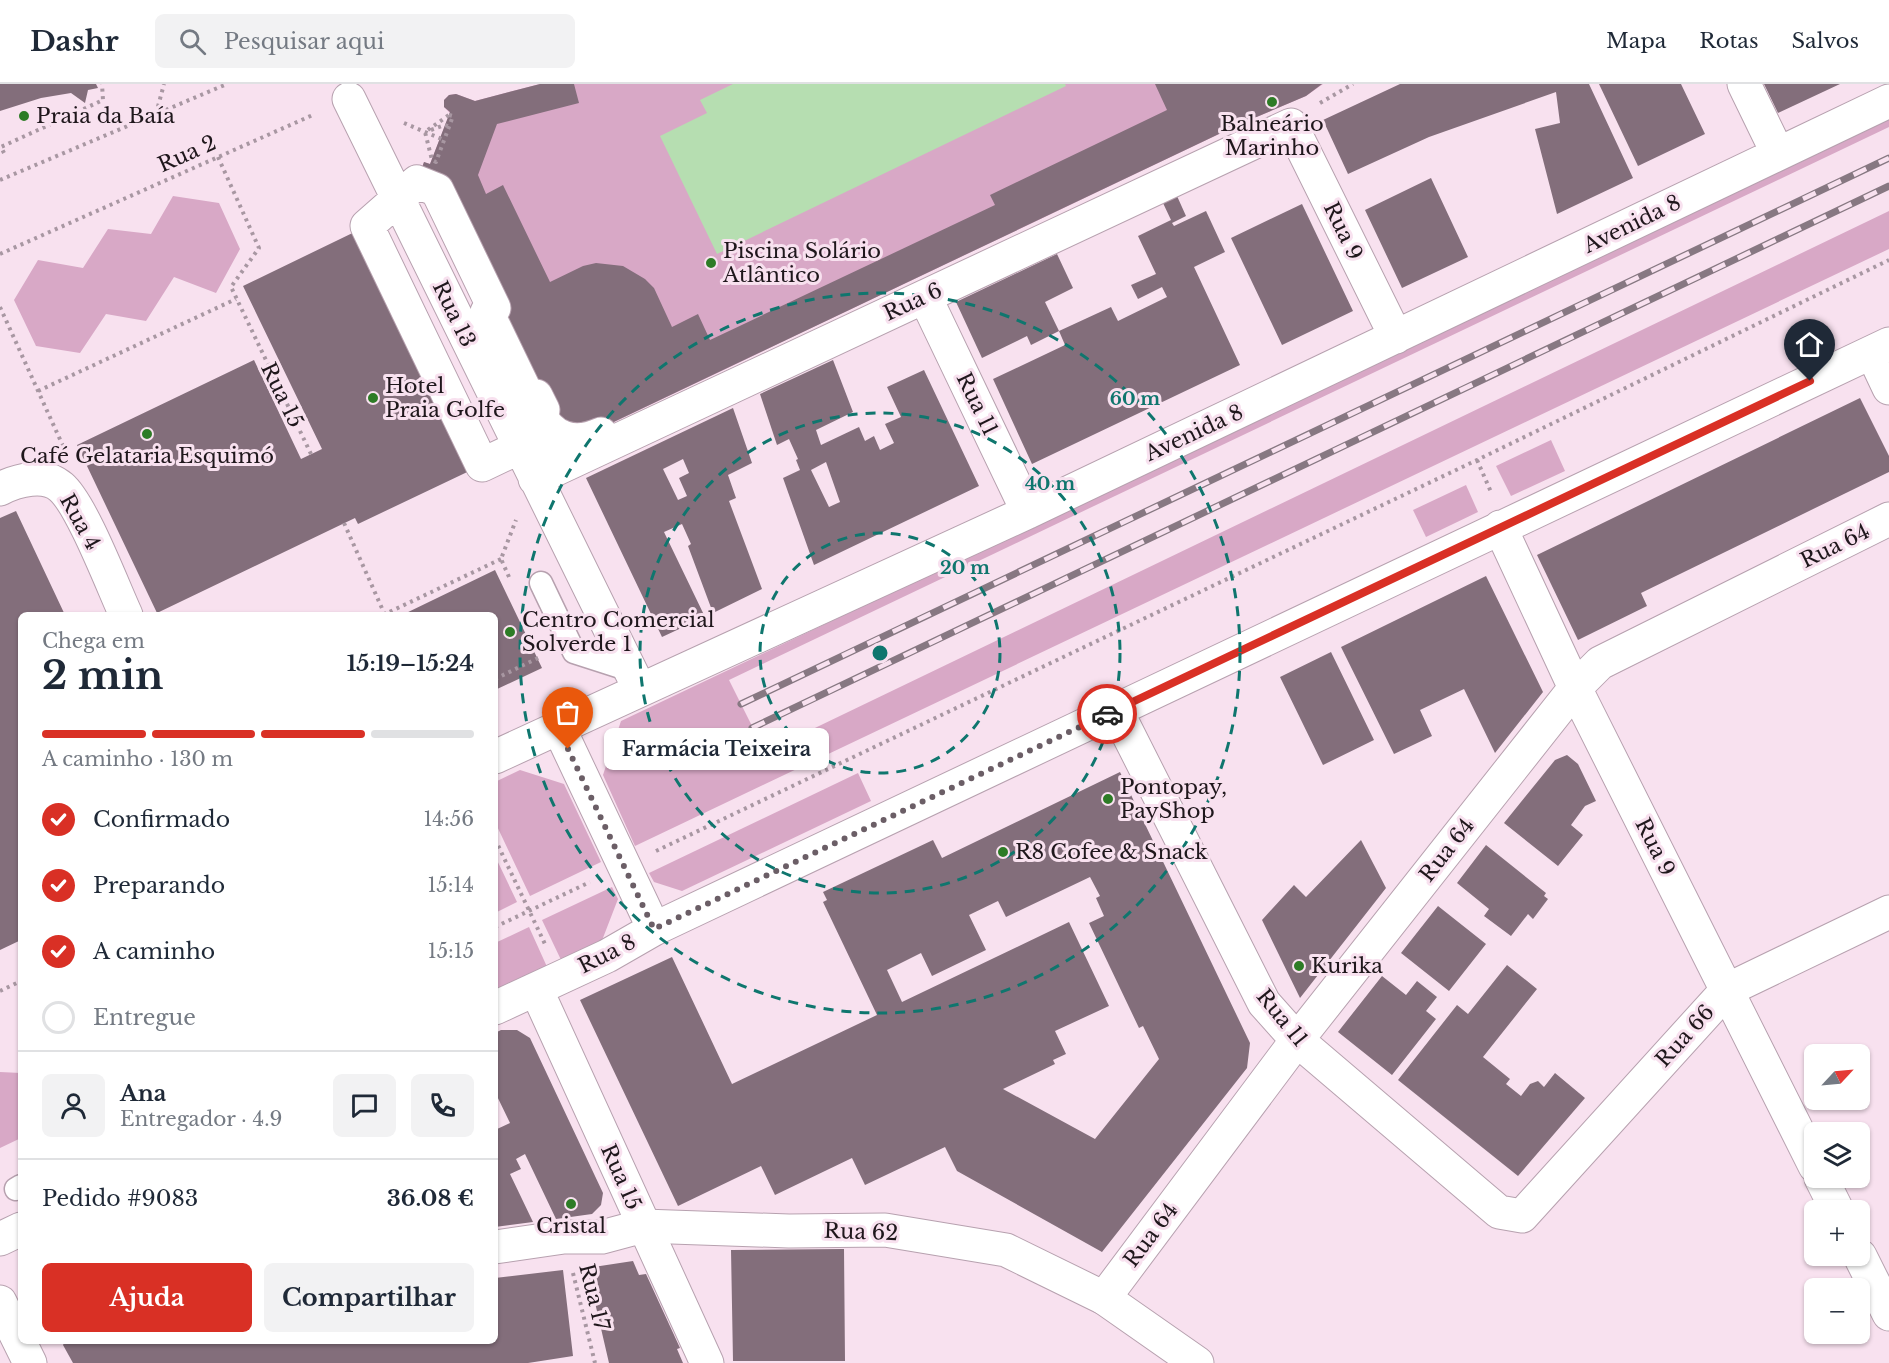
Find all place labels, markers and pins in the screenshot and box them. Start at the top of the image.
marker: Balneário Marinho [1265,95,1279,109]
place label: Praia da Baía [36,103,175,129]
marker: Praia da Baía [17,109,31,123]
place label: Balneário Marinho [1220,111,1324,161]
place label: Piscina Solário Atlântico [722,238,881,288]
marker: Piscina Solário Atlântico [704,256,718,270]
pin [1784,319,1835,381]
place label: Hotel Praia Golfe [385,373,505,423]
marker: Hotel Praia Golfe [366,391,380,405]
marker: Café Gelataria Esquimó [140,427,154,441]
place label: Café Gelataria Esquimó [20,443,274,469]
place label: Centro Comercial Solverde 1 [522,607,715,657]
marker: Centro Comercial Solverde 1 [503,625,517,639]
centre of rings [870,643,890,663]
pin [542,687,593,749]
callout: Farmácia Teixeira [604,728,829,770]
place label: Pontopay, PayShop [1120,774,1227,824]
marker: Pontopay, PayShop [1101,792,1115,806]
place label: R8 Cofee & Snack [1015,839,1208,865]
marker: R8 Cofee & Snack [996,845,1010,859]
place label: Kurika [1311,953,1383,979]
marker: Kurika [1292,959,1306,973]
marker: Cristal [564,1197,578,1211]
place label: Cristal [536,1213,606,1239]

